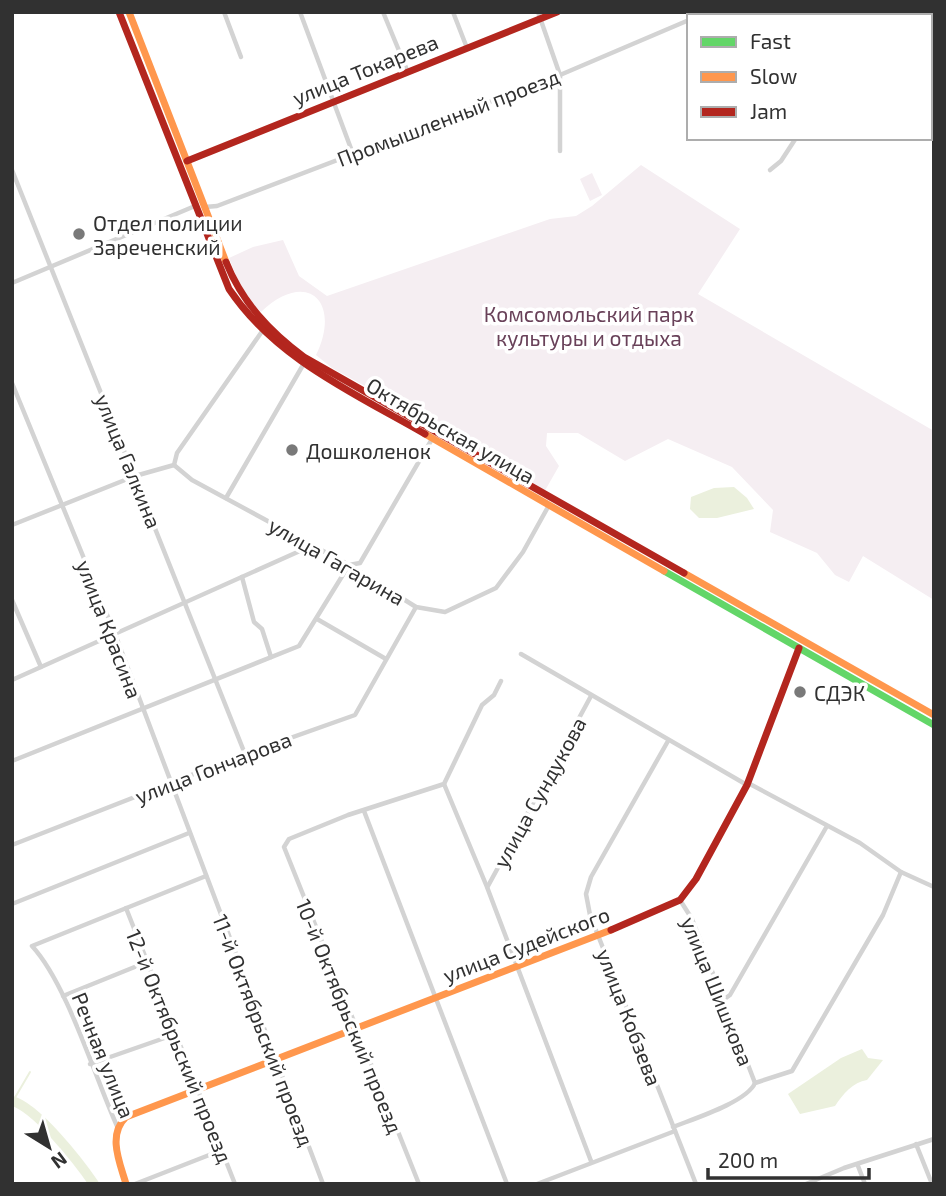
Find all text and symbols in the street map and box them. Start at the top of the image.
legend [687,14,932,140]
street label: улица Токарева [289,28,442,111]
text: Fast [750,28,791,53]
street label: Промышленный проезд [333,63,563,171]
text: Slow [750,63,797,88]
text: Jam [750,98,787,123]
place label: Отдел полиции Зареченский [93,210,243,259]
marker: Отдел полиции Зареченский [71,226,87,242]
park label: Комсомольский парк культуры и отдыха [484,301,694,351]
street label: Октябрьская улица [362,372,540,489]
street label: улица Галкина [90,390,167,532]
place label: Дошколенок [306,438,431,463]
marker: Дошколенок [284,442,300,458]
street label: улица Гагарина [264,512,410,611]
street label: улица Красина [71,556,148,702]
place label: СДЭК [814,680,865,705]
marker: СДЭК [792,684,808,700]
street label: улица Сундукова [487,712,592,872]
street label: улица Гончарова [131,726,295,809]
street label: 10-й Октябрьский проезд [291,895,409,1137]
street label: улица Судейского [439,901,613,988]
street label: 11-й Октябрьский проезд [208,910,320,1150]
street label: улица Шишкова [676,913,759,1070]
street label: 12-й Октябрьский проезд [122,925,238,1167]
street label: улица Кобзева [591,945,668,1089]
street label: Речная улица [67,988,141,1122]
north arrow [14,1112,84,1182]
scale bar [708,1136,869,1180]
text: 200 m [718,1147,778,1172]
text: N [47,1148,72,1174]

